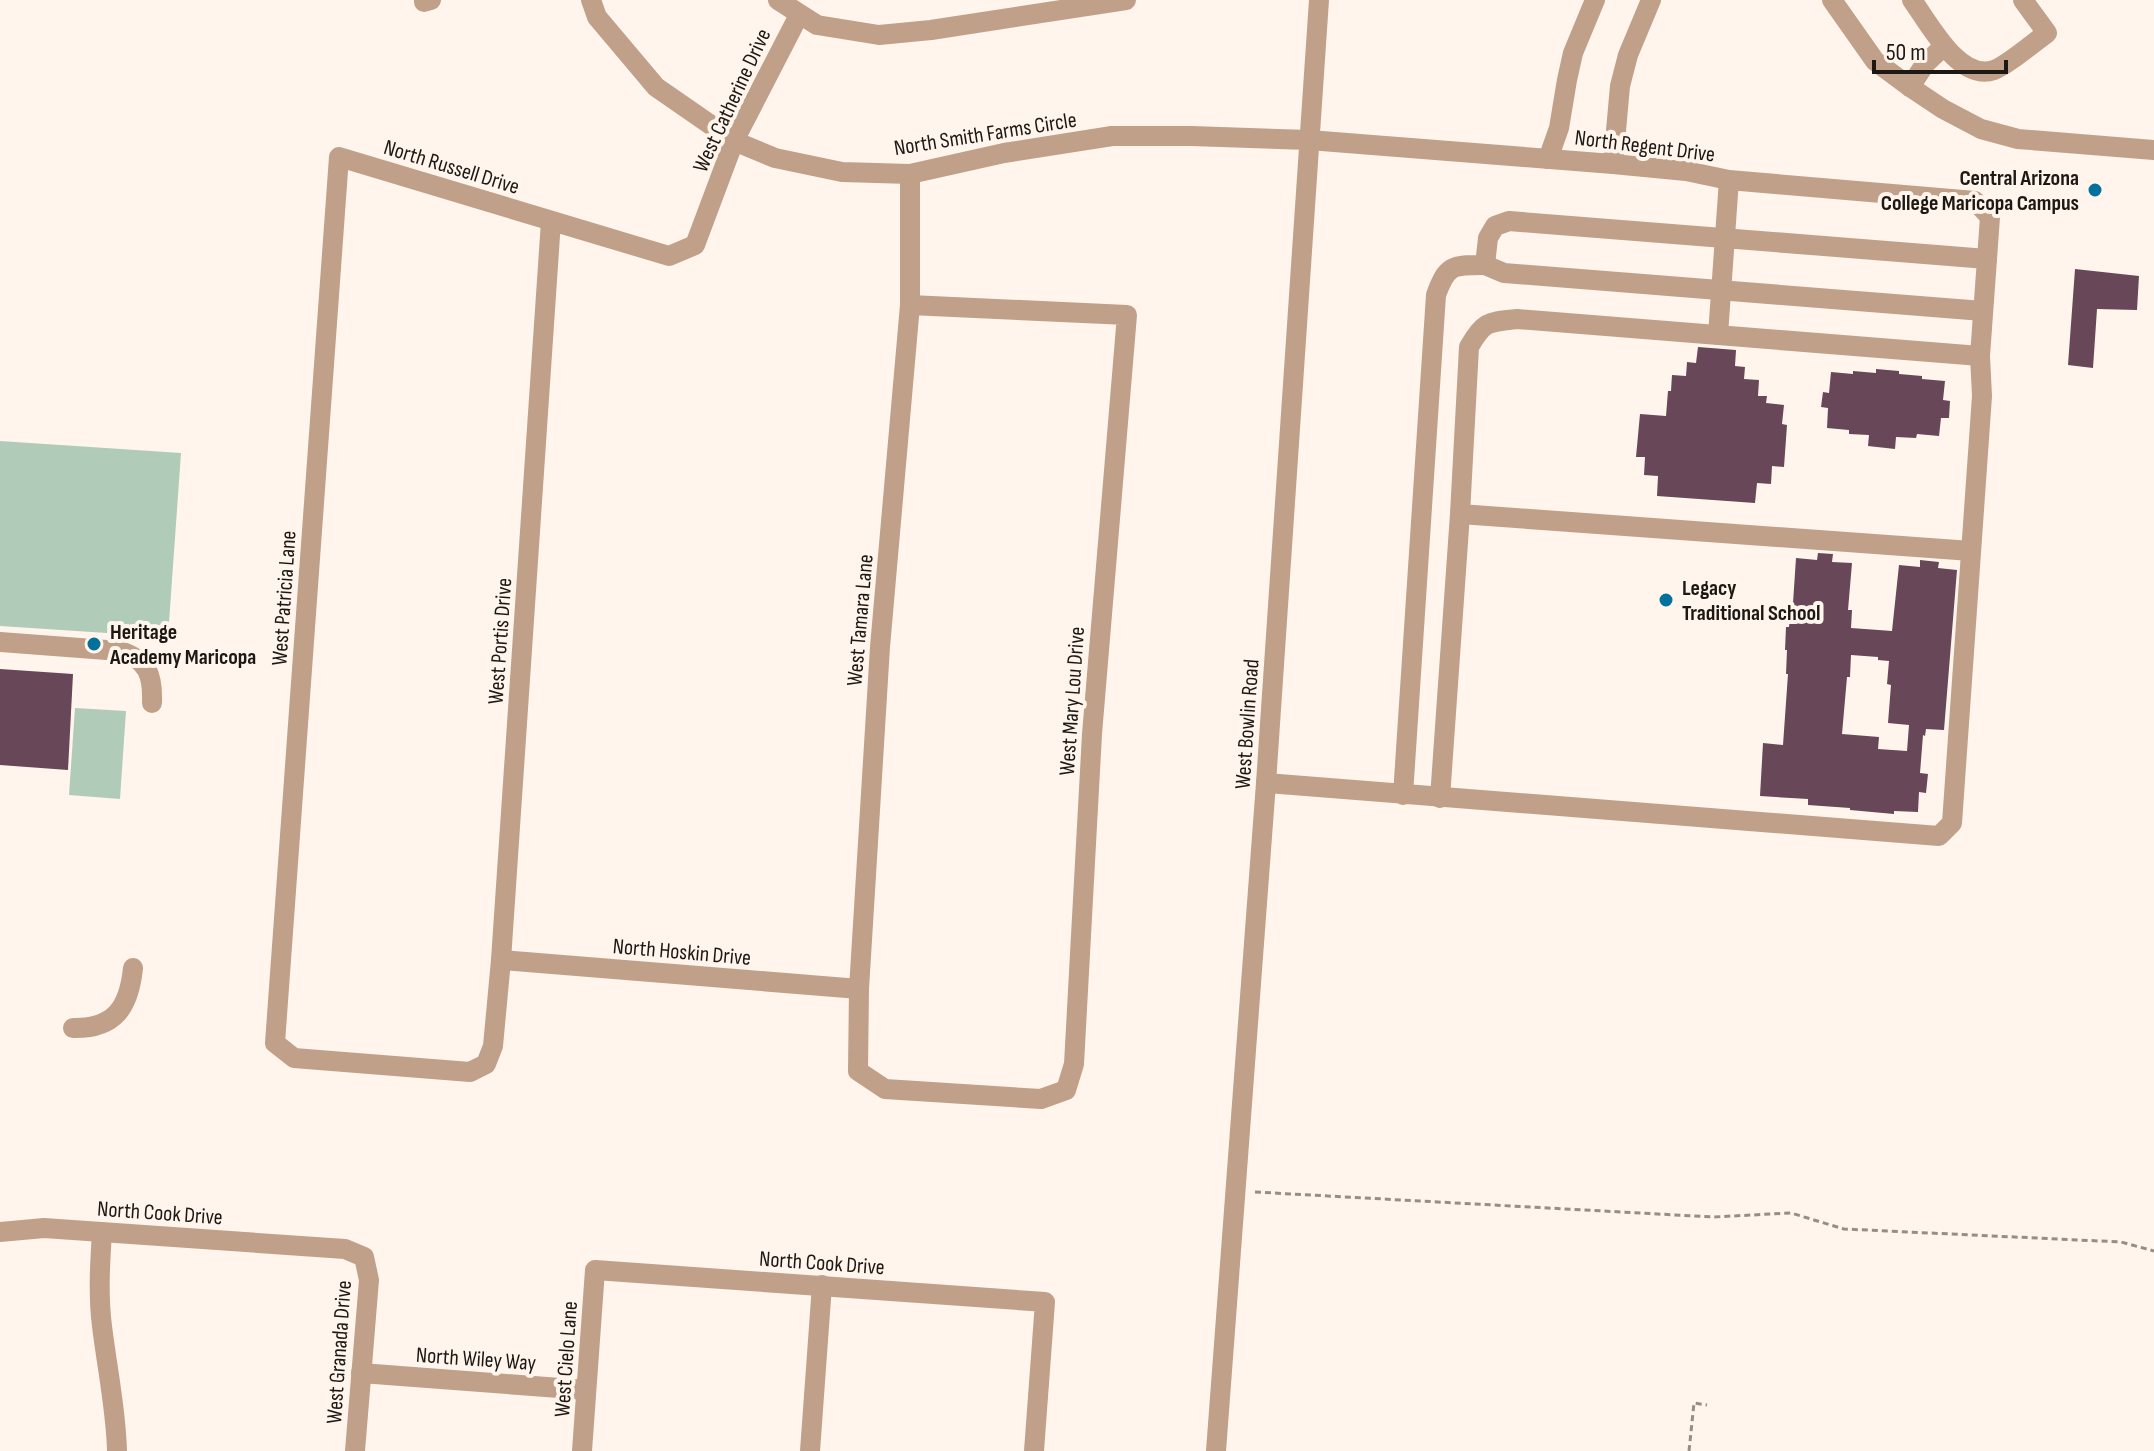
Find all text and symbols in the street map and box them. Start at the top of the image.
scale bar [1874,24,2006,74]
street label: West Catherine Drive [687,25,777,177]
text: 50 m [1886,38,1926,67]
street label: North Smith Farms Circle [892,107,1078,162]
street label: North Regent Drive [1573,124,1716,168]
street label: North Russell Drive [380,134,523,201]
place label: Central Arizona College Maricopa Campus [1881,165,2079,217]
marker: Central Arizona College Maricopa Campus [2086,181,2104,199]
street label: West Patricia Lane [266,530,303,666]
street label: West Tamara Lane [841,553,880,687]
place label: Legacy Traditional School [1682,575,1821,627]
street label: West Portis Drive [483,577,518,705]
marker: Legacy Traditional School [1657,591,1675,609]
place label: Heritage Academy Maricopa [109,619,256,671]
street label: West Mary Lou Drive [1054,626,1091,776]
marker: Heritage Academy Maricopa [85,635,103,653]
street label: West Bowlin Road [1229,658,1266,790]
street label: North Hoskin Drive [612,933,752,972]
street label: North Cook Drive [96,1196,223,1231]
street label: North Cook Drive [758,1246,885,1281]
street label: West Granada Drive [321,1279,358,1425]
street label: West Cielo Lane [549,1300,584,1418]
street label: North Wiley Way [415,1342,537,1377]

